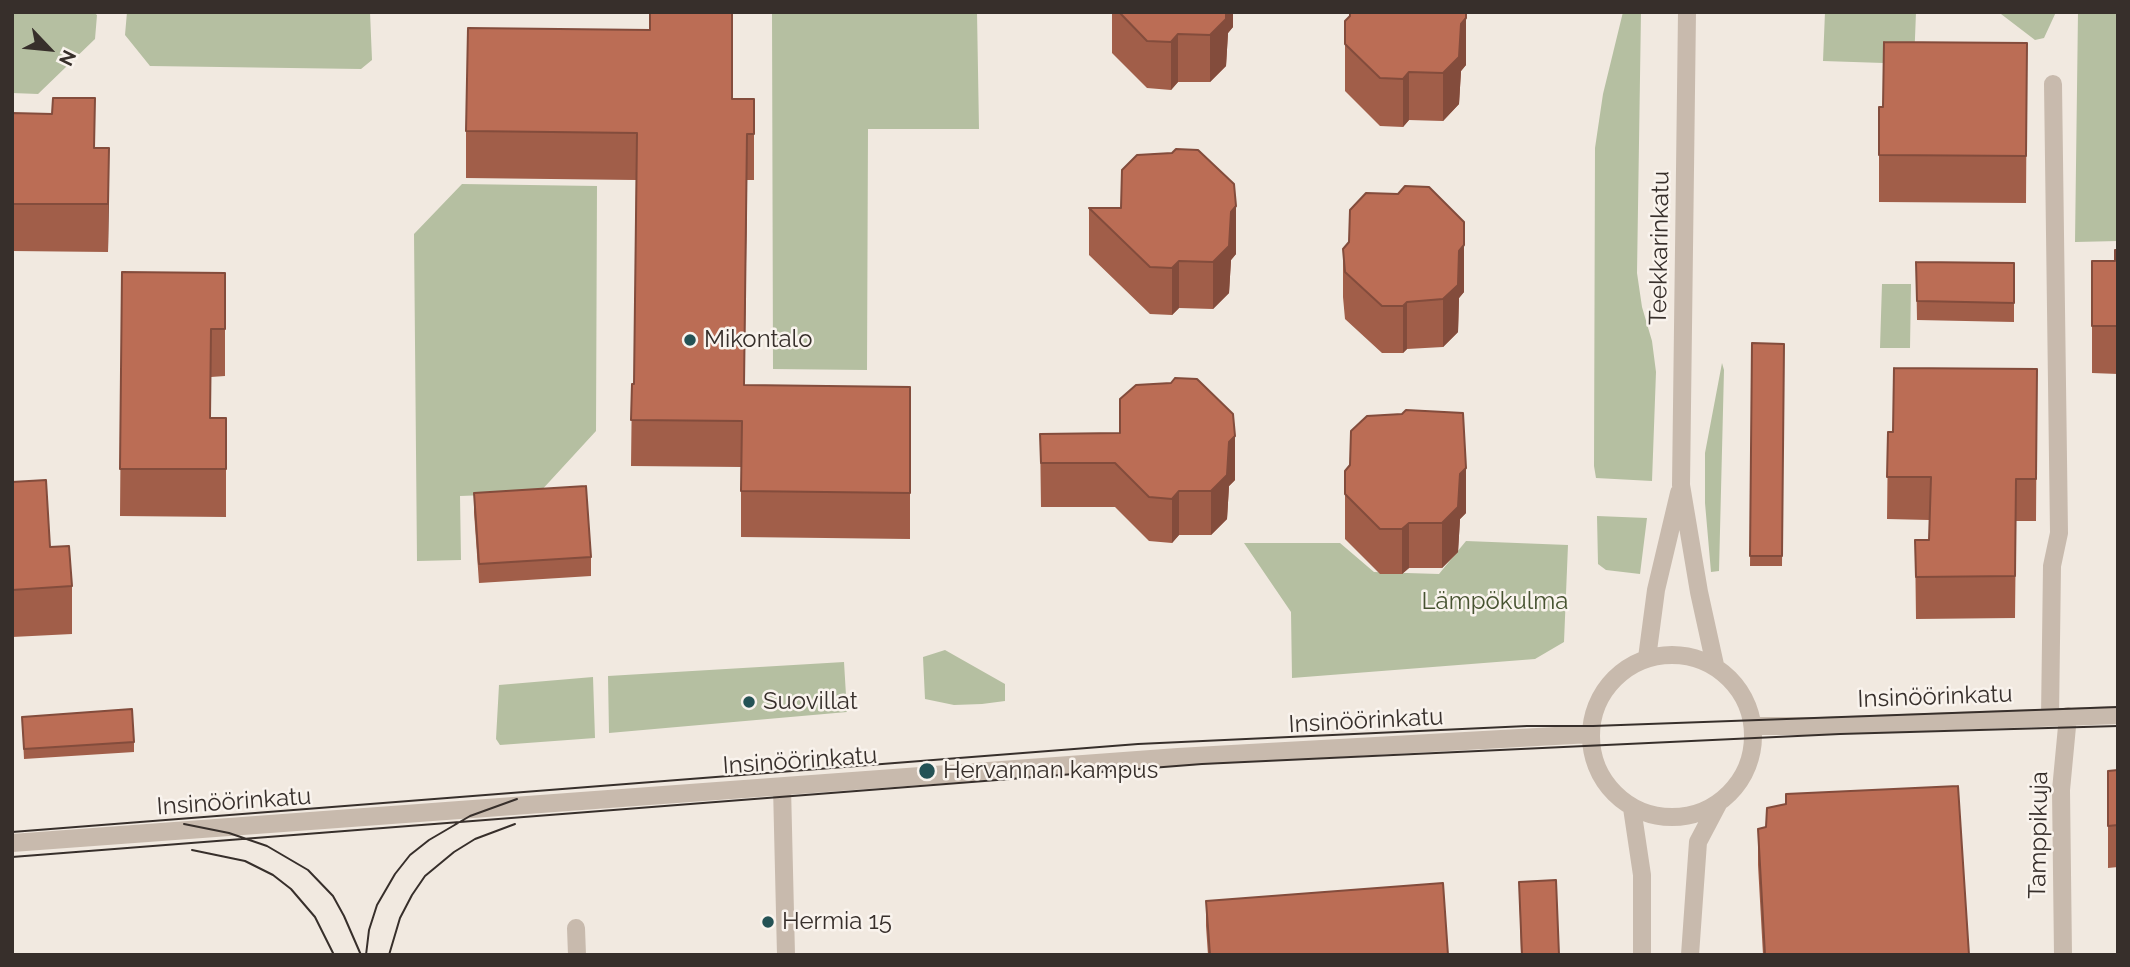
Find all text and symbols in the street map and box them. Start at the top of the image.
north arrow [14,14,84,84]
text: N [55,47,81,70]
street label: Teekkarinkatu [1644,171,1676,325]
place label: Mikontalo [704,326,812,354]
marker: Mikontalo [682,332,698,348]
park label: Lämpökulma [1422,588,1568,616]
street label: Insinöörinkatu [1857,680,2013,714]
place label: Suovillat [763,688,858,716]
marker: Suovillat [741,694,757,710]
street label: Insinöörinkatu [1288,703,1444,739]
street label: Insinöörinkatu [722,741,878,781]
place label: Hervannan kampus [943,757,1158,785]
marker: Hervannan kampus [917,761,937,781]
street label: Tamppikuja [2023,771,2055,899]
street label: Insinöörinkatu [156,782,312,822]
place label: Hermia 15 [782,908,892,936]
marker: Hermia 15 [760,914,776,930]

